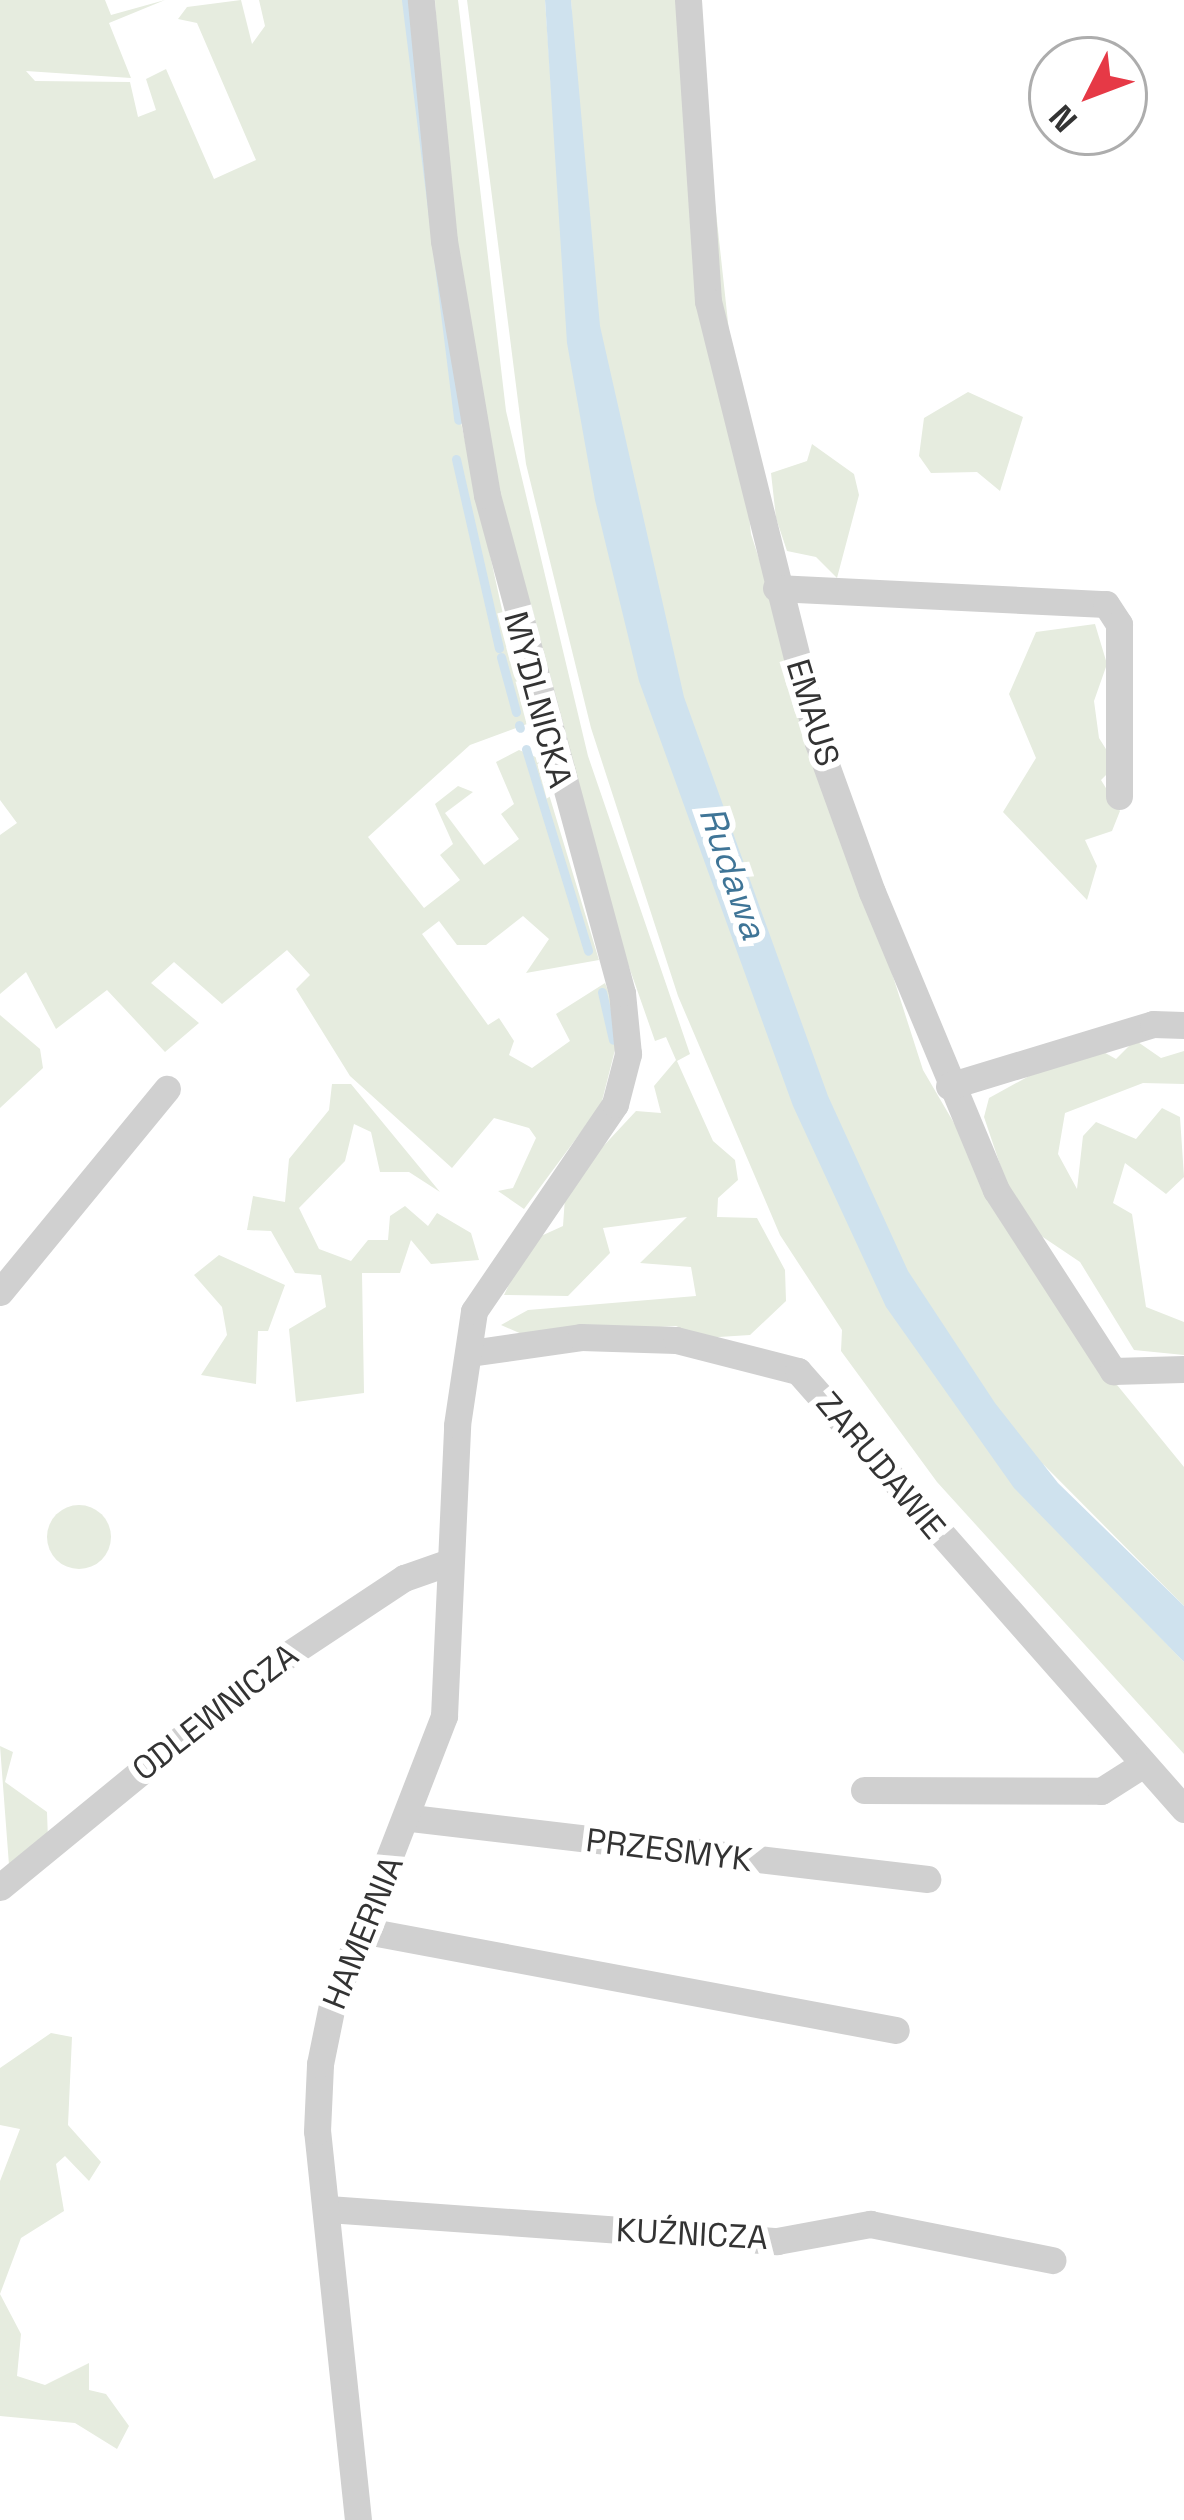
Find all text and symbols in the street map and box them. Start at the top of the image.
north arrow [1028,36,1148,156]
text: N [1040,96,1086,140]
street label: MYDLNICKA [494,608,580,792]
street label: EMAUS [777,655,847,771]
water label: Rudawa [689,801,775,945]
street label: ZARUDAWIE [807,1384,953,1548]
street label: ODLEWNICZA [125,1636,307,1790]
street label: PRZESMYK [584,1821,754,1881]
street label: HAMERNIA [315,1851,413,2015]
street label: KUŹNICZA [615,2211,769,2259]

